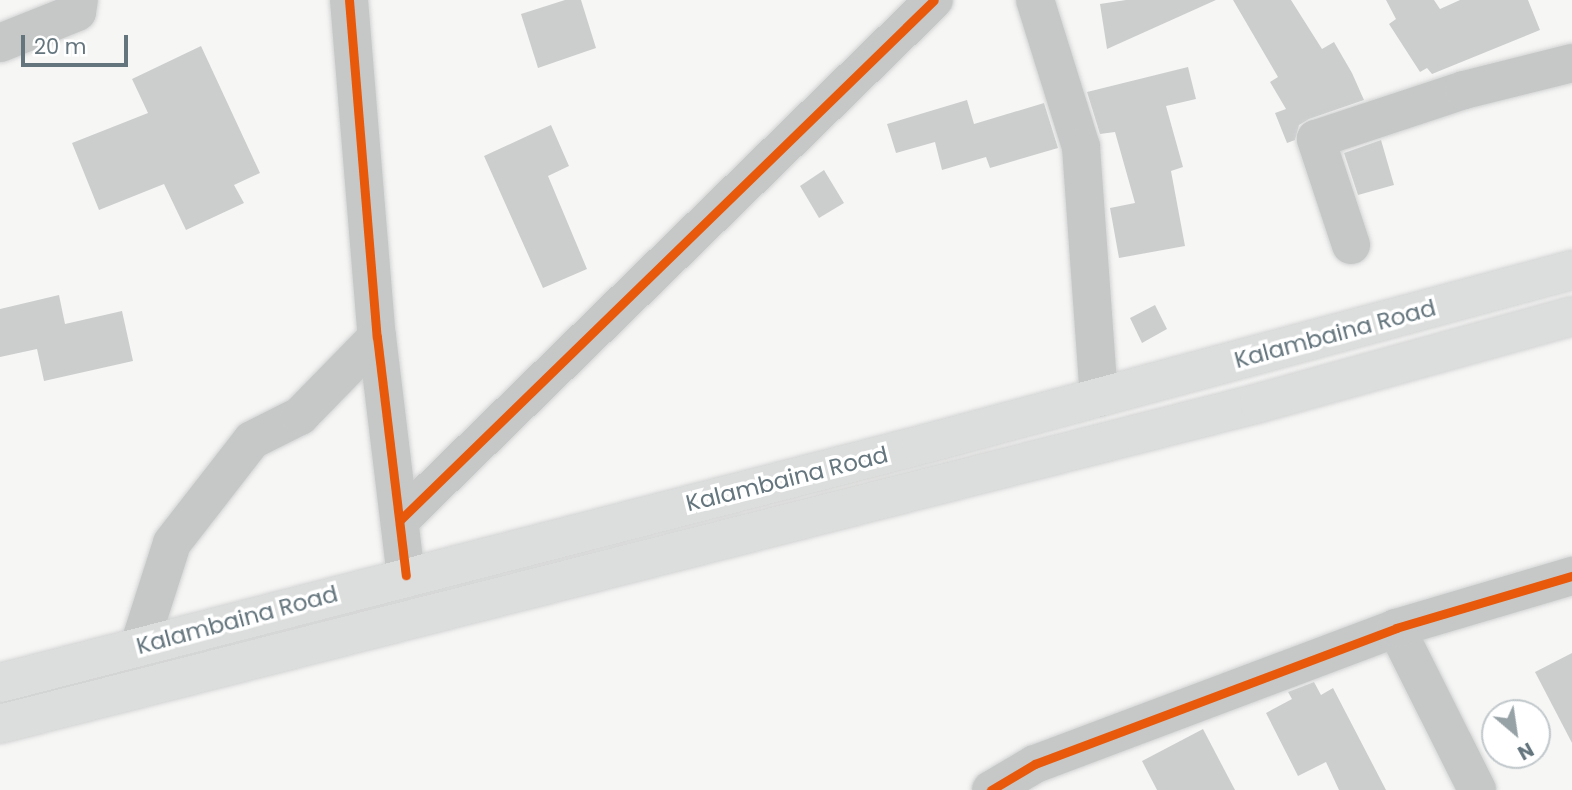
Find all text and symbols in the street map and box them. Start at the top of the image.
scale bar [24,21,131,65]
text: 20 m [34,32,87,61]
street label: Kalambaina Road [1231,294,1439,374]
street label: Kalambaina Road [683,441,891,517]
street label: Kalambaina Road [133,580,341,660]
north arrow [1481,699,1551,769]
text: N [1513,736,1538,766]

